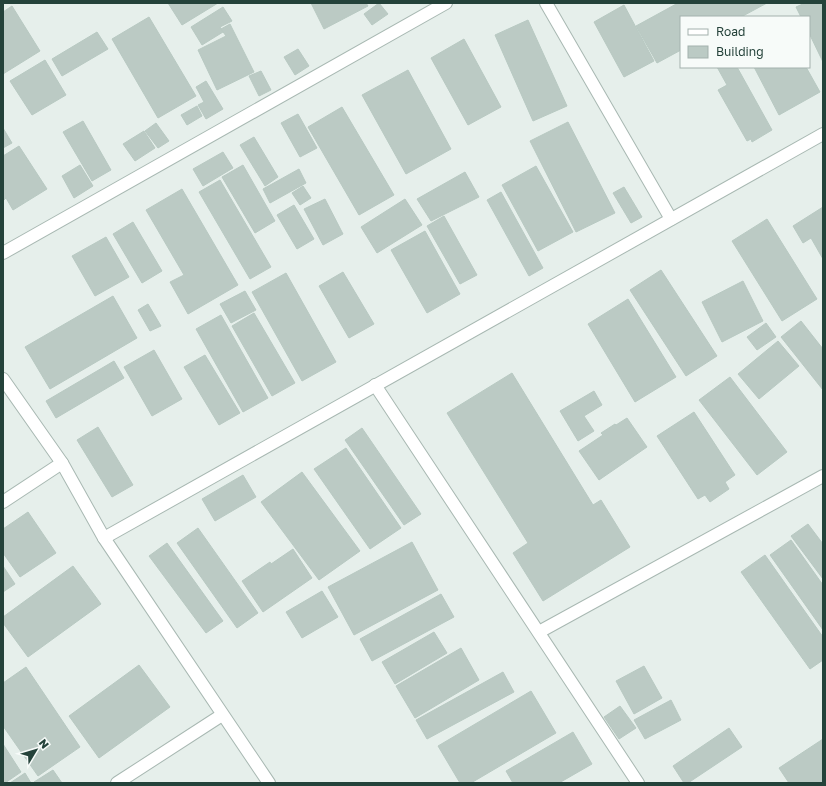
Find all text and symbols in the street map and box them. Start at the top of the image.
legend [680,16,810,68]
text: Road [716,24,745,39]
text: Building [716,44,764,59]
north arrow [16,730,56,770]
text: N [37,736,52,751]

